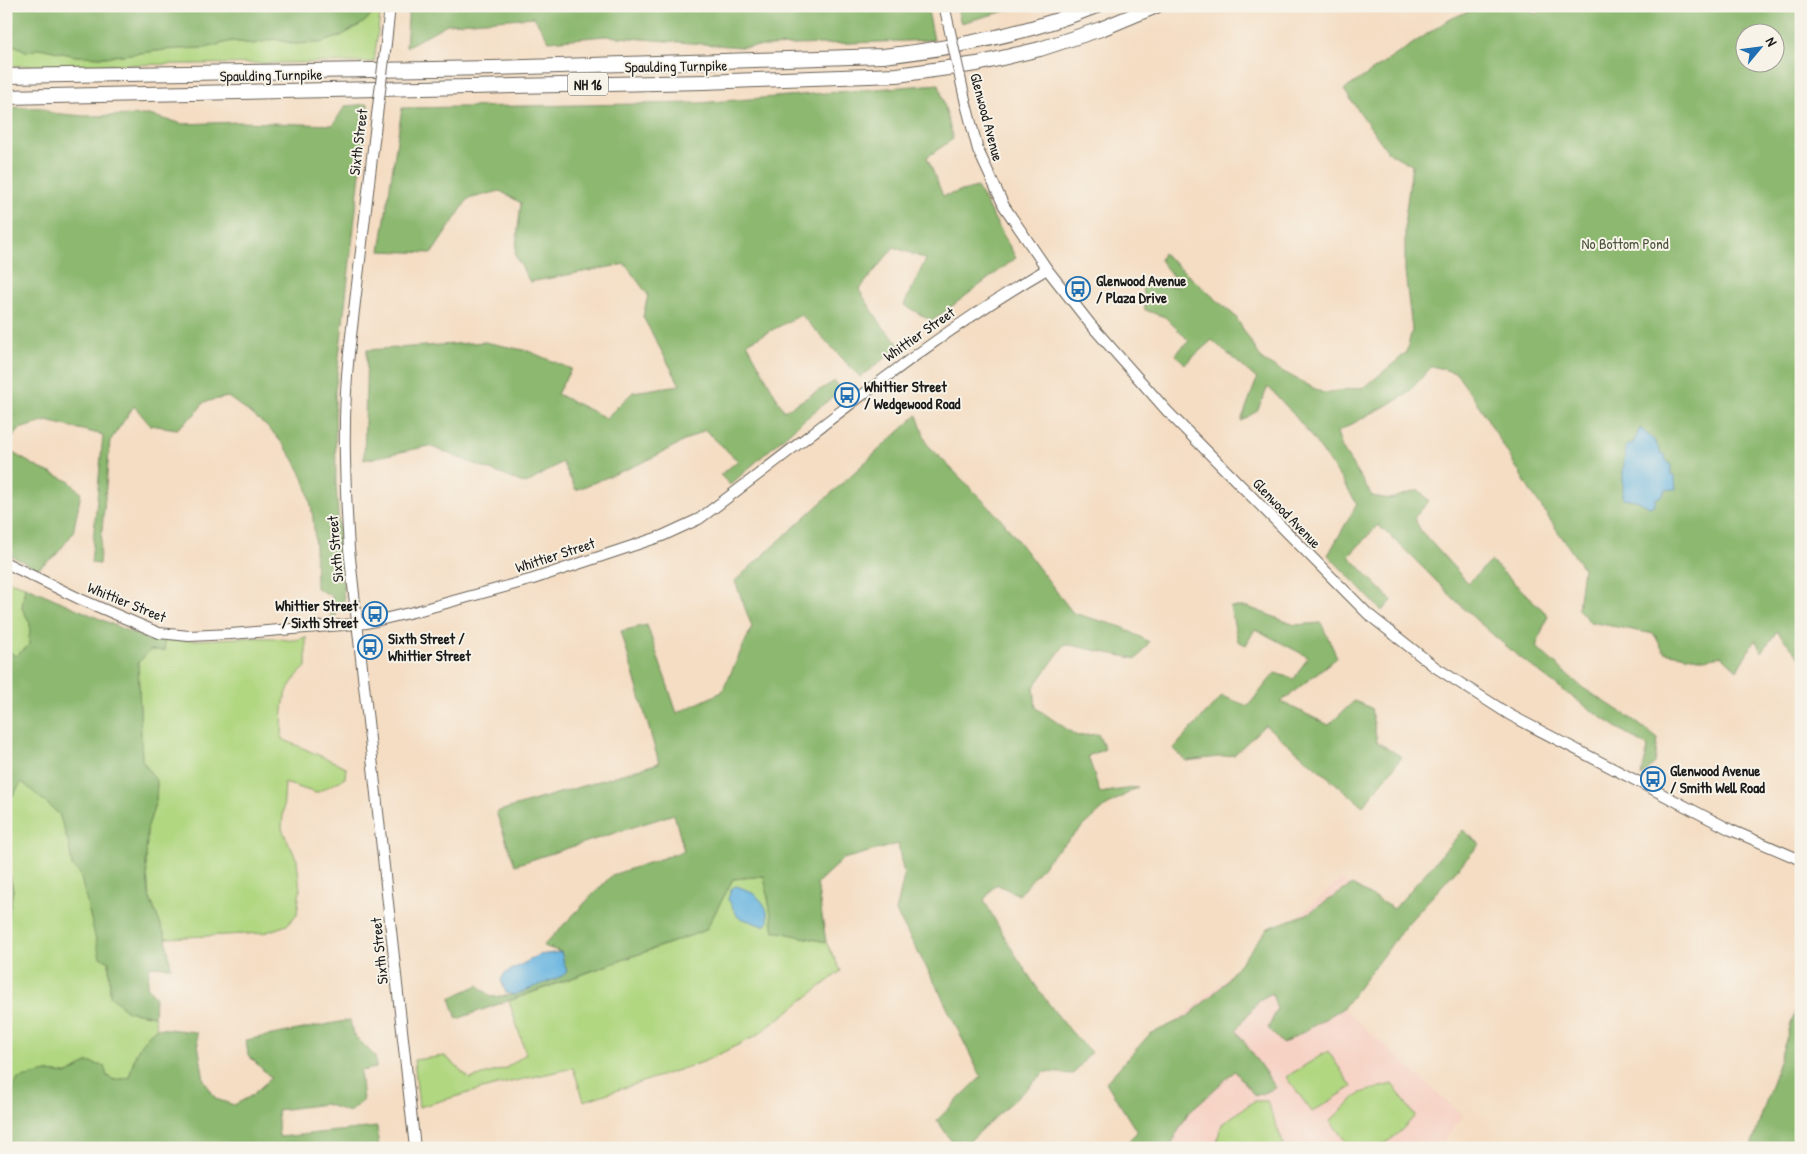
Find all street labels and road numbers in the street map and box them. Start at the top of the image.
street label: Spaulding Turnpike [624,55,728,77]
street label: Spaulding Turnpike [219,64,323,86]
street label: Glenwood Avenue [965,71,1009,163]
road number: NH 16 [568,72,608,96]
street label: Sixth Street [344,107,373,176]
street label: Whittier Street [879,301,960,366]
street label: Glenwood Avenue [1248,473,1326,553]
street label: Sixth Street [322,514,348,583]
street label: Whittier Street [512,532,598,578]
street label: Whittier Street [85,577,170,628]
street label: Sixth Street [365,916,393,985]

